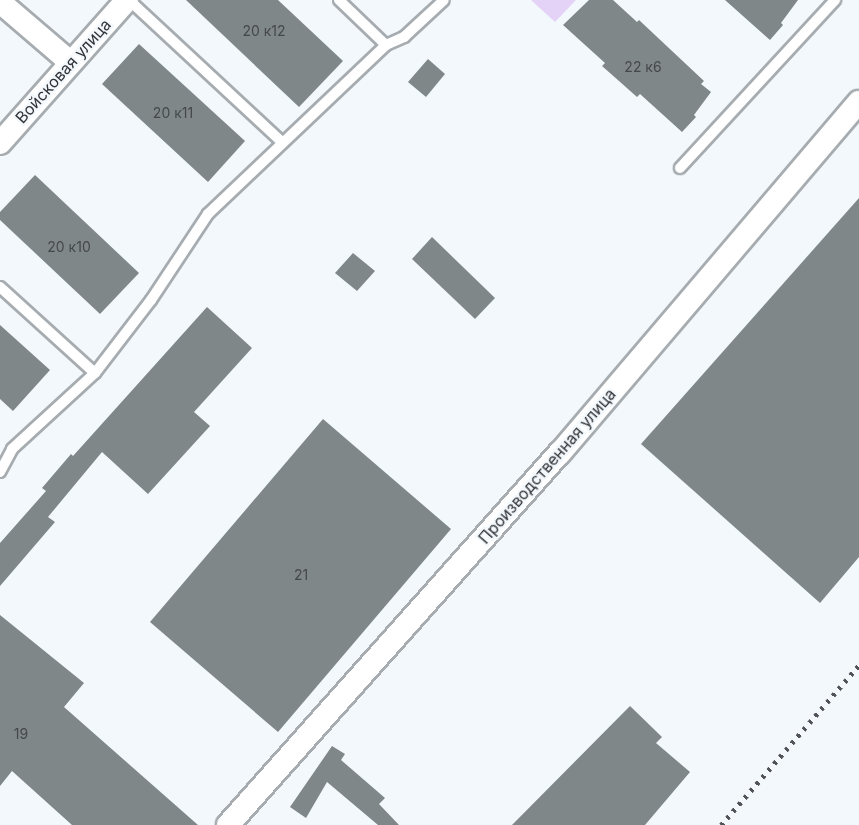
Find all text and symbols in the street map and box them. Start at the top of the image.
street label: Войсковая улица [11,15,115,127]
house number: 20 к12 [242,23,286,39]
house number: 22 к6 [624,59,662,75]
house number: 20 к11 [153,105,193,121]
house number: 20 к10 [47,239,91,255]
street label: Производственная улица [474,385,620,547]
house number: 21 [294,567,308,583]
house number: 19 [14,726,28,742]

